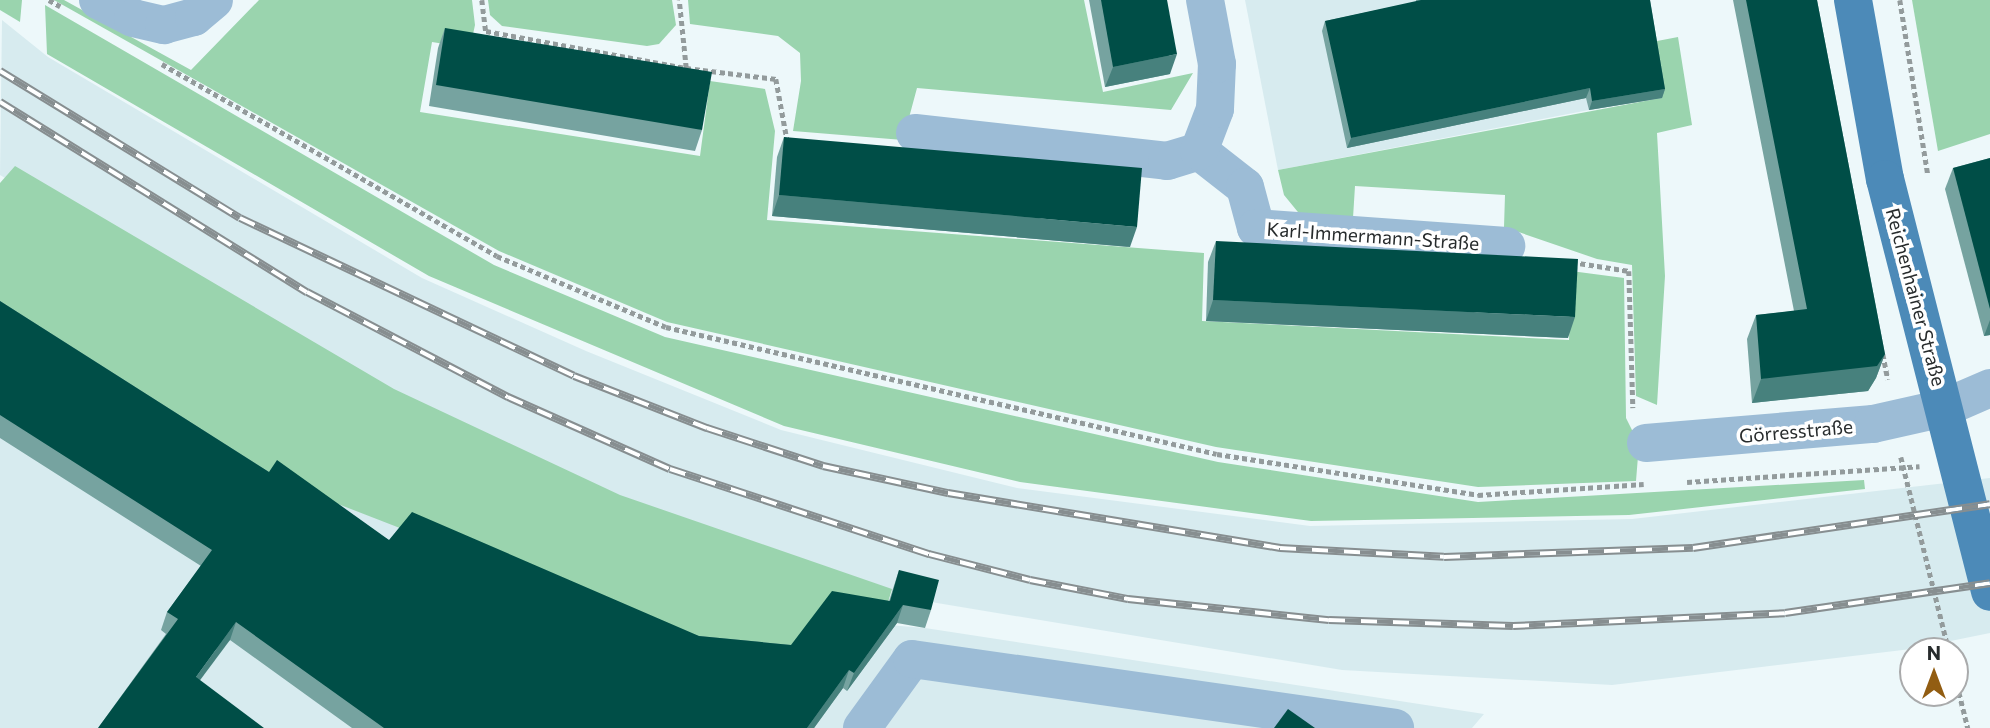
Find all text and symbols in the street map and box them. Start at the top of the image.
street label: Reichenhainer Straße [1881,205,1951,389]
street label: Karl-Immermann-Straße [1266,217,1480,255]
street label: Görresstraße [1738,415,1854,447]
north arrow [1899,637,1969,707]
text: N [1927,641,1941,664]

